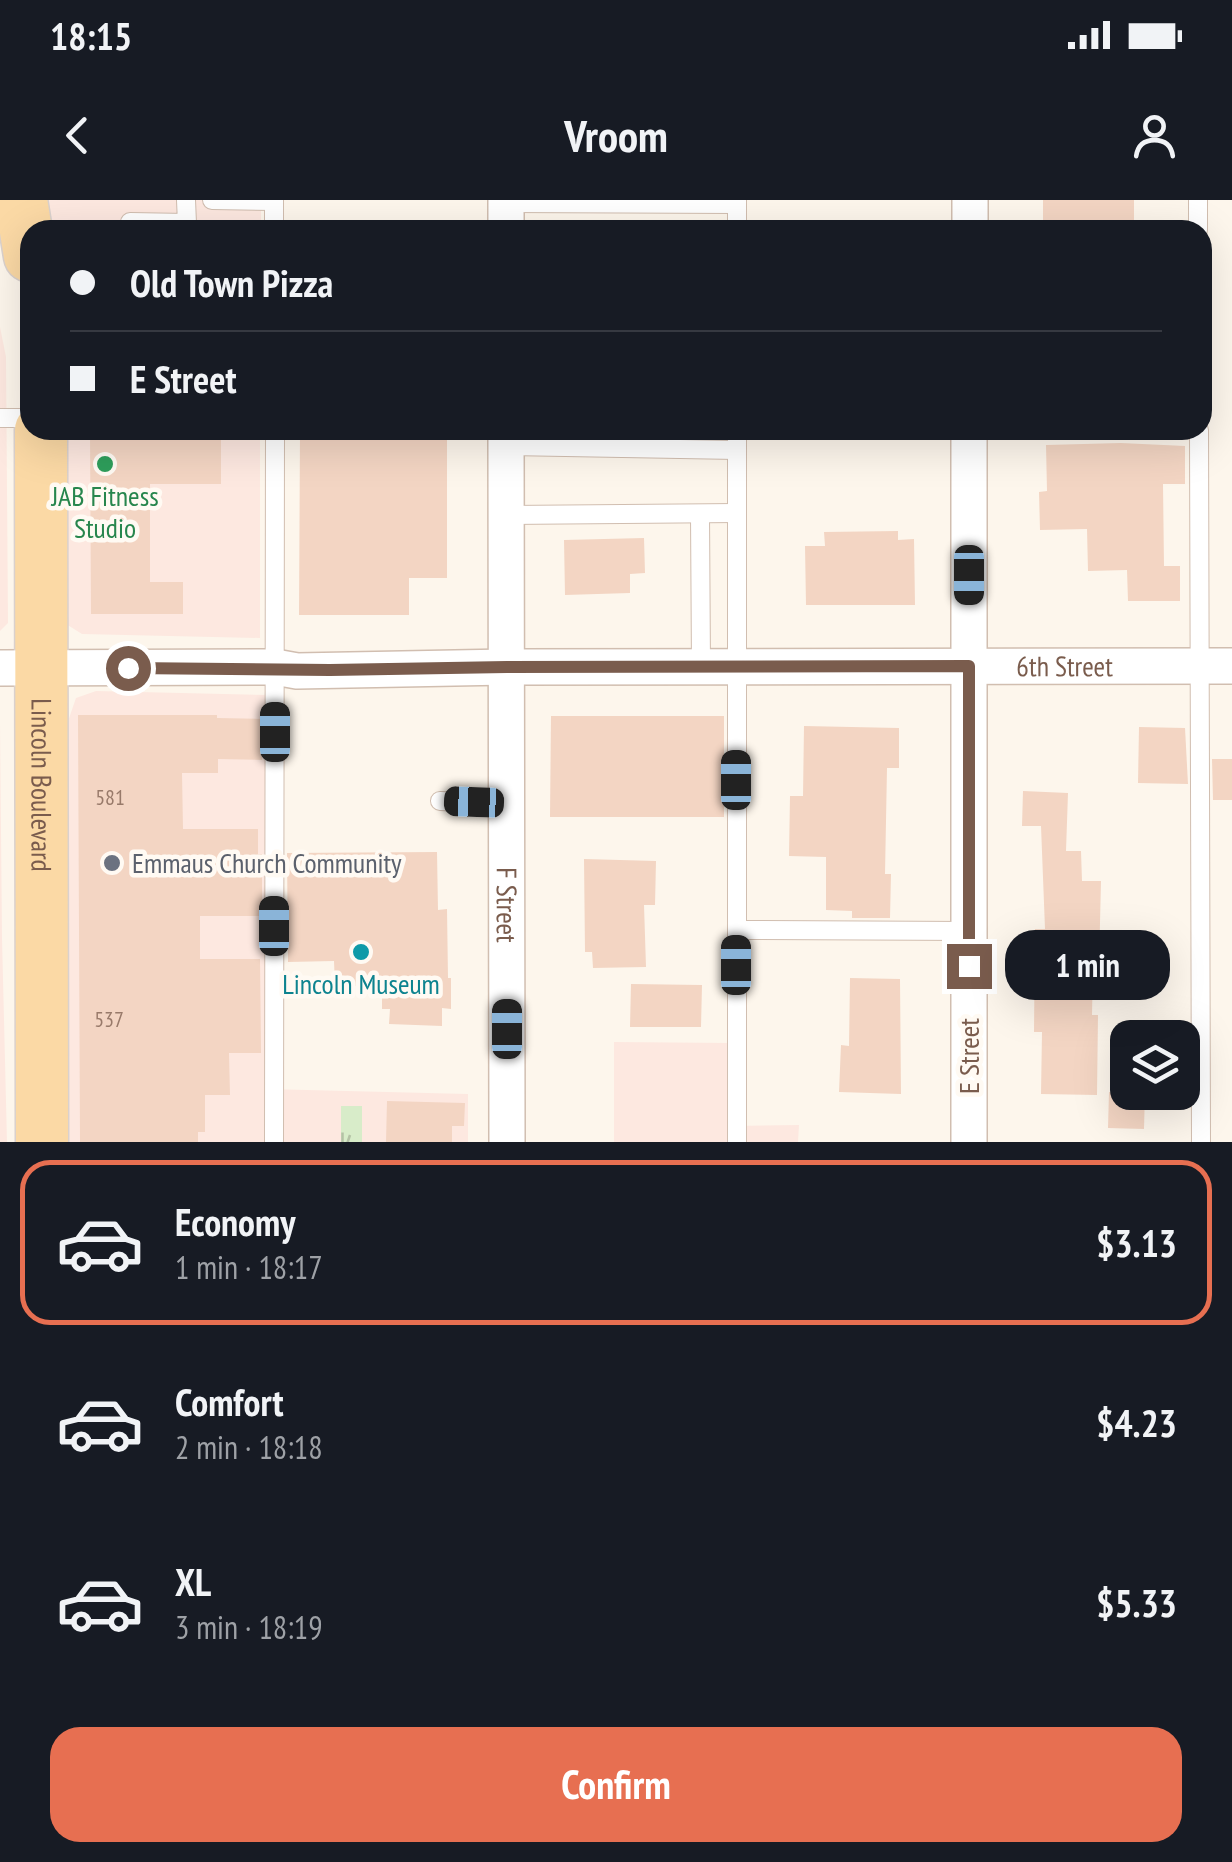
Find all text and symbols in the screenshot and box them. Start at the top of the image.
text: 18:15 [50,11,132,60]
text: Vroom [564,106,668,164]
icon: back [50,108,105,163]
icon: person [1127,108,1182,163]
text: Old Town Pizza [130,258,333,307]
text: E Street [130,354,237,403]
marker: JAB Fitness Studio [94,453,116,475]
place label: JAB Fitness Studio [50,477,159,546]
car [954,545,984,605]
route start [106,646,151,691]
street label: 6th Street [1016,647,1113,684]
street label: Lincoln Boulevard [23,698,61,872]
car [260,702,290,762]
car [721,750,751,810]
house number: 581 [95,783,125,811]
car [443,786,505,818]
place label: Emmaus Church Community [132,844,402,881]
marker: Emmaus Church Community [101,852,123,874]
street label: F Street [489,867,526,943]
car [259,896,289,956]
callout: 1 min [1004,931,1169,1001]
car [721,935,751,995]
marker: Lincoln Museum [350,941,372,963]
route end [947,944,992,989]
text: 1 min [1055,944,1120,986]
place label: Lincoln Museum [282,965,440,1002]
car [492,999,522,1059]
house number: 537 [94,1005,124,1033]
street label: E Street [950,1018,987,1094]
map controls [1110,1020,1200,1110]
button: layers [1110,1020,1200,1110]
text: Economy [175,1197,295,1246]
icon: car [55,1198,145,1288]
text: $3.13 [1096,1218,1177,1267]
text: 1 min · 18:17 [175,1246,323,1288]
text: Comfort [175,1377,284,1426]
icon: car [55,1378,145,1468]
text: $4.23 [1096,1398,1177,1447]
text: 2 min · 18:18 [175,1426,323,1468]
text: XL [175,1557,211,1606]
icon: car [55,1558,145,1648]
text: $5.33 [1096,1578,1177,1627]
text: 3 min · 18:19 [175,1606,323,1648]
button: Confirm [50,1727,1182,1842]

